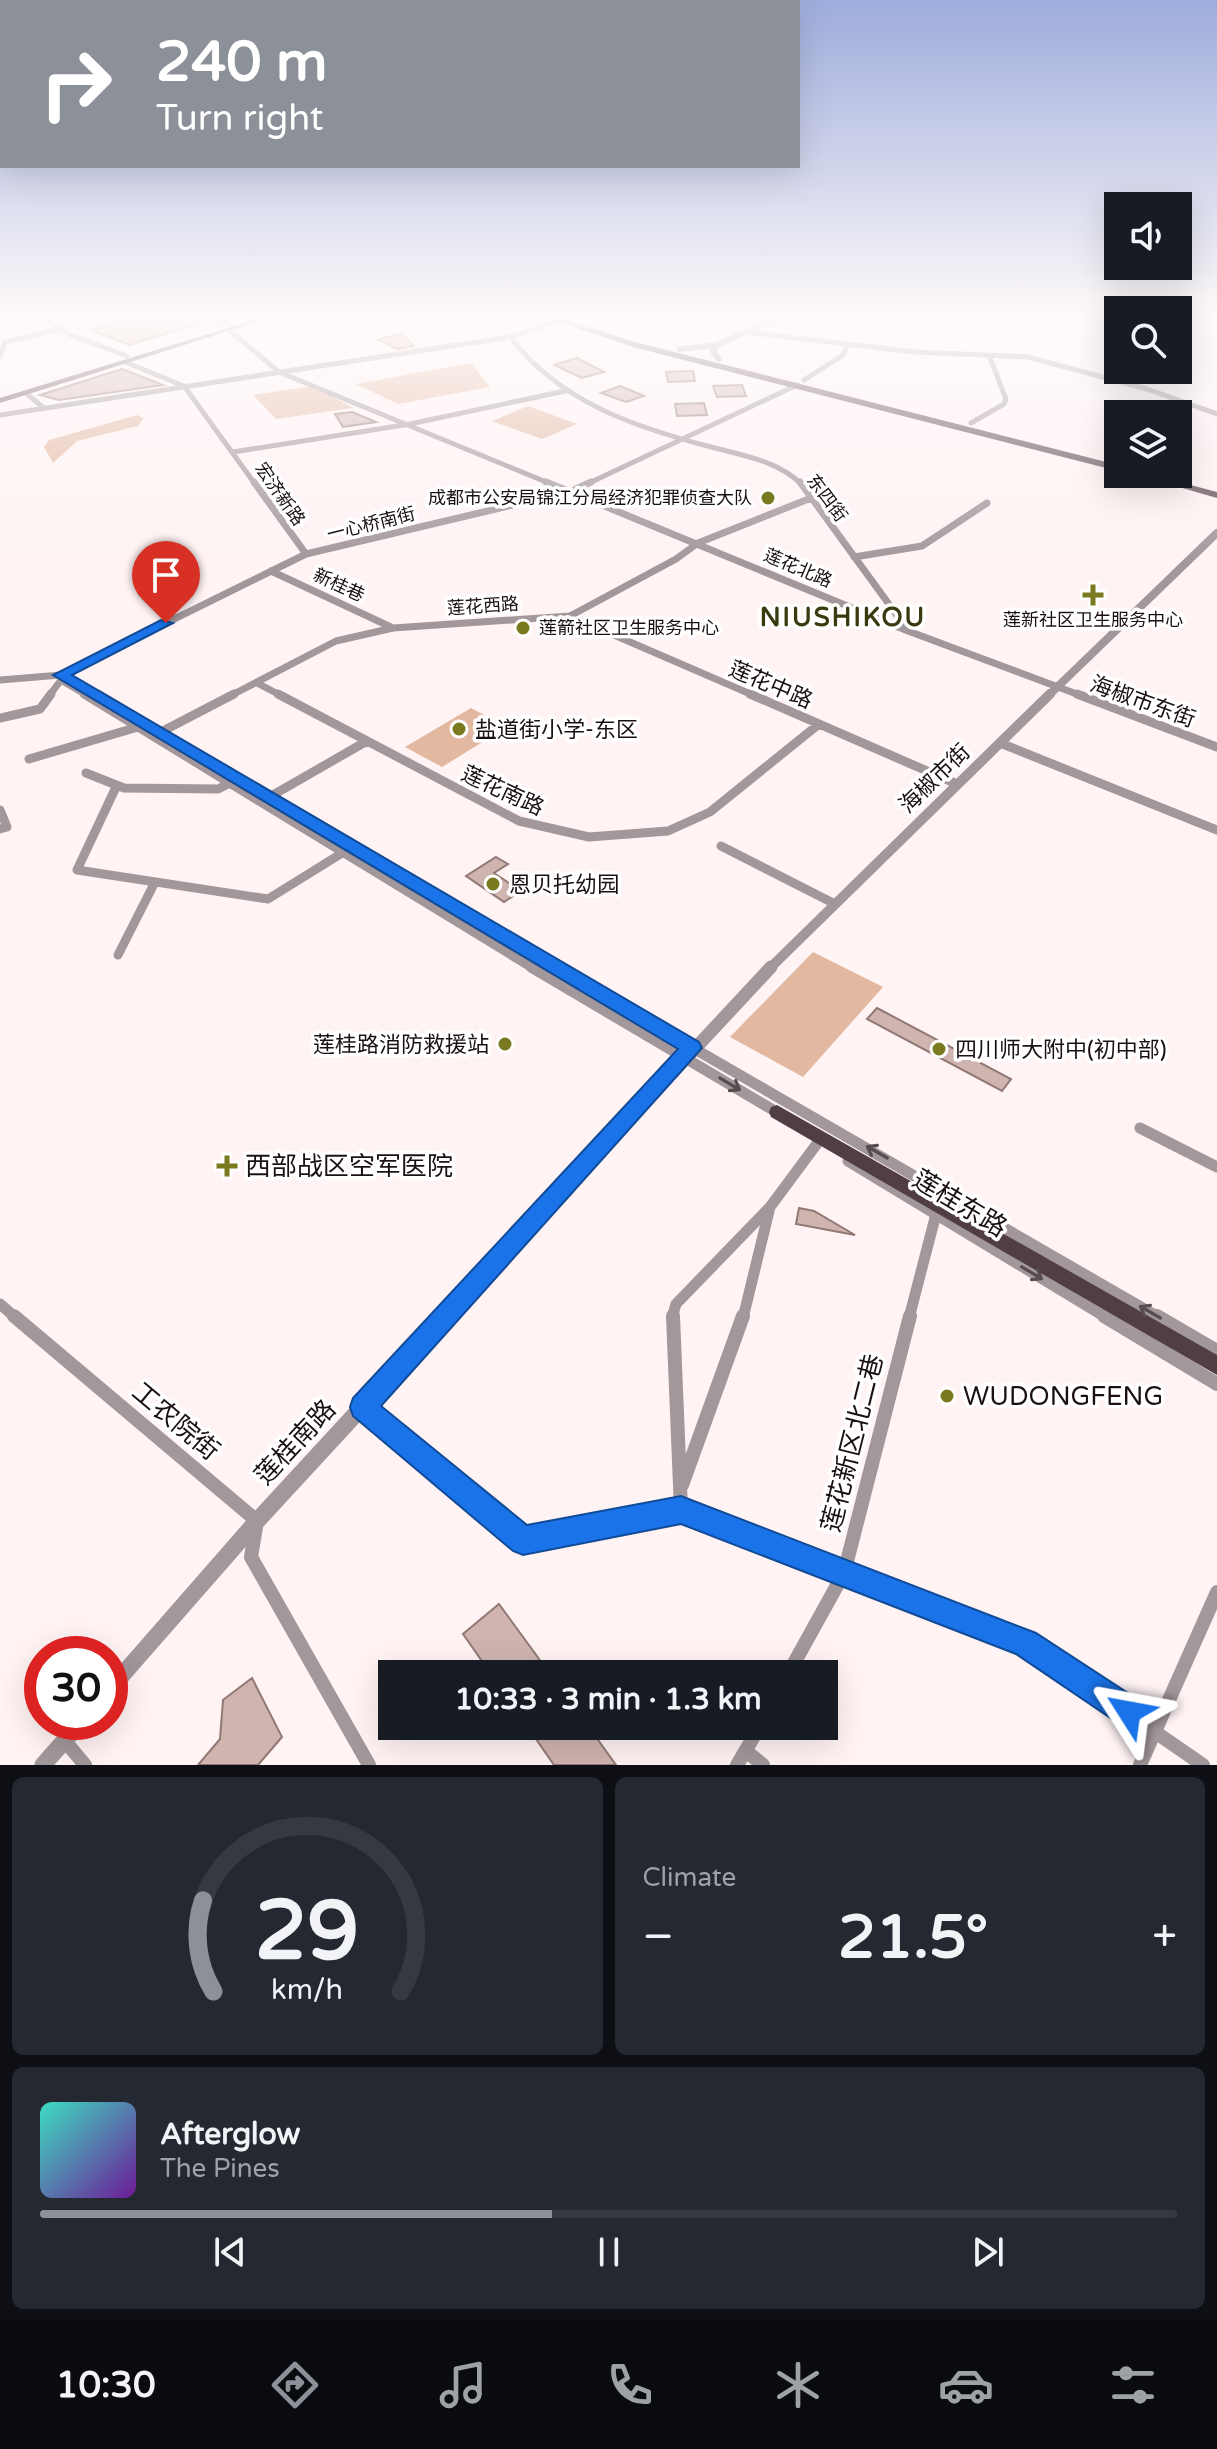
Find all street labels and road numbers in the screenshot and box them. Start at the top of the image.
street label: 宏济新路 [250,458,310,530]
street label: 东四街 [802,470,852,526]
street label: 一心桥南街 [325,502,417,546]
street label: 莲花北路 [761,544,835,592]
street label: 新桂巷 [310,564,368,606]
street label: 莲花西路 [446,593,520,619]
street label: 莲花中路 [725,656,816,714]
street label: 海椒市东街 [1087,671,1199,733]
street label: 海椒市街 [894,739,975,819]
street label: 莲花南路 [457,761,548,821]
street label: 莲桂东路 [907,1163,1012,1244]
street label: 莲花新区北二巷 [815,1351,890,1535]
street label: 工农院街 [126,1376,225,1467]
street label: 莲桂南路 [249,1394,342,1491]

